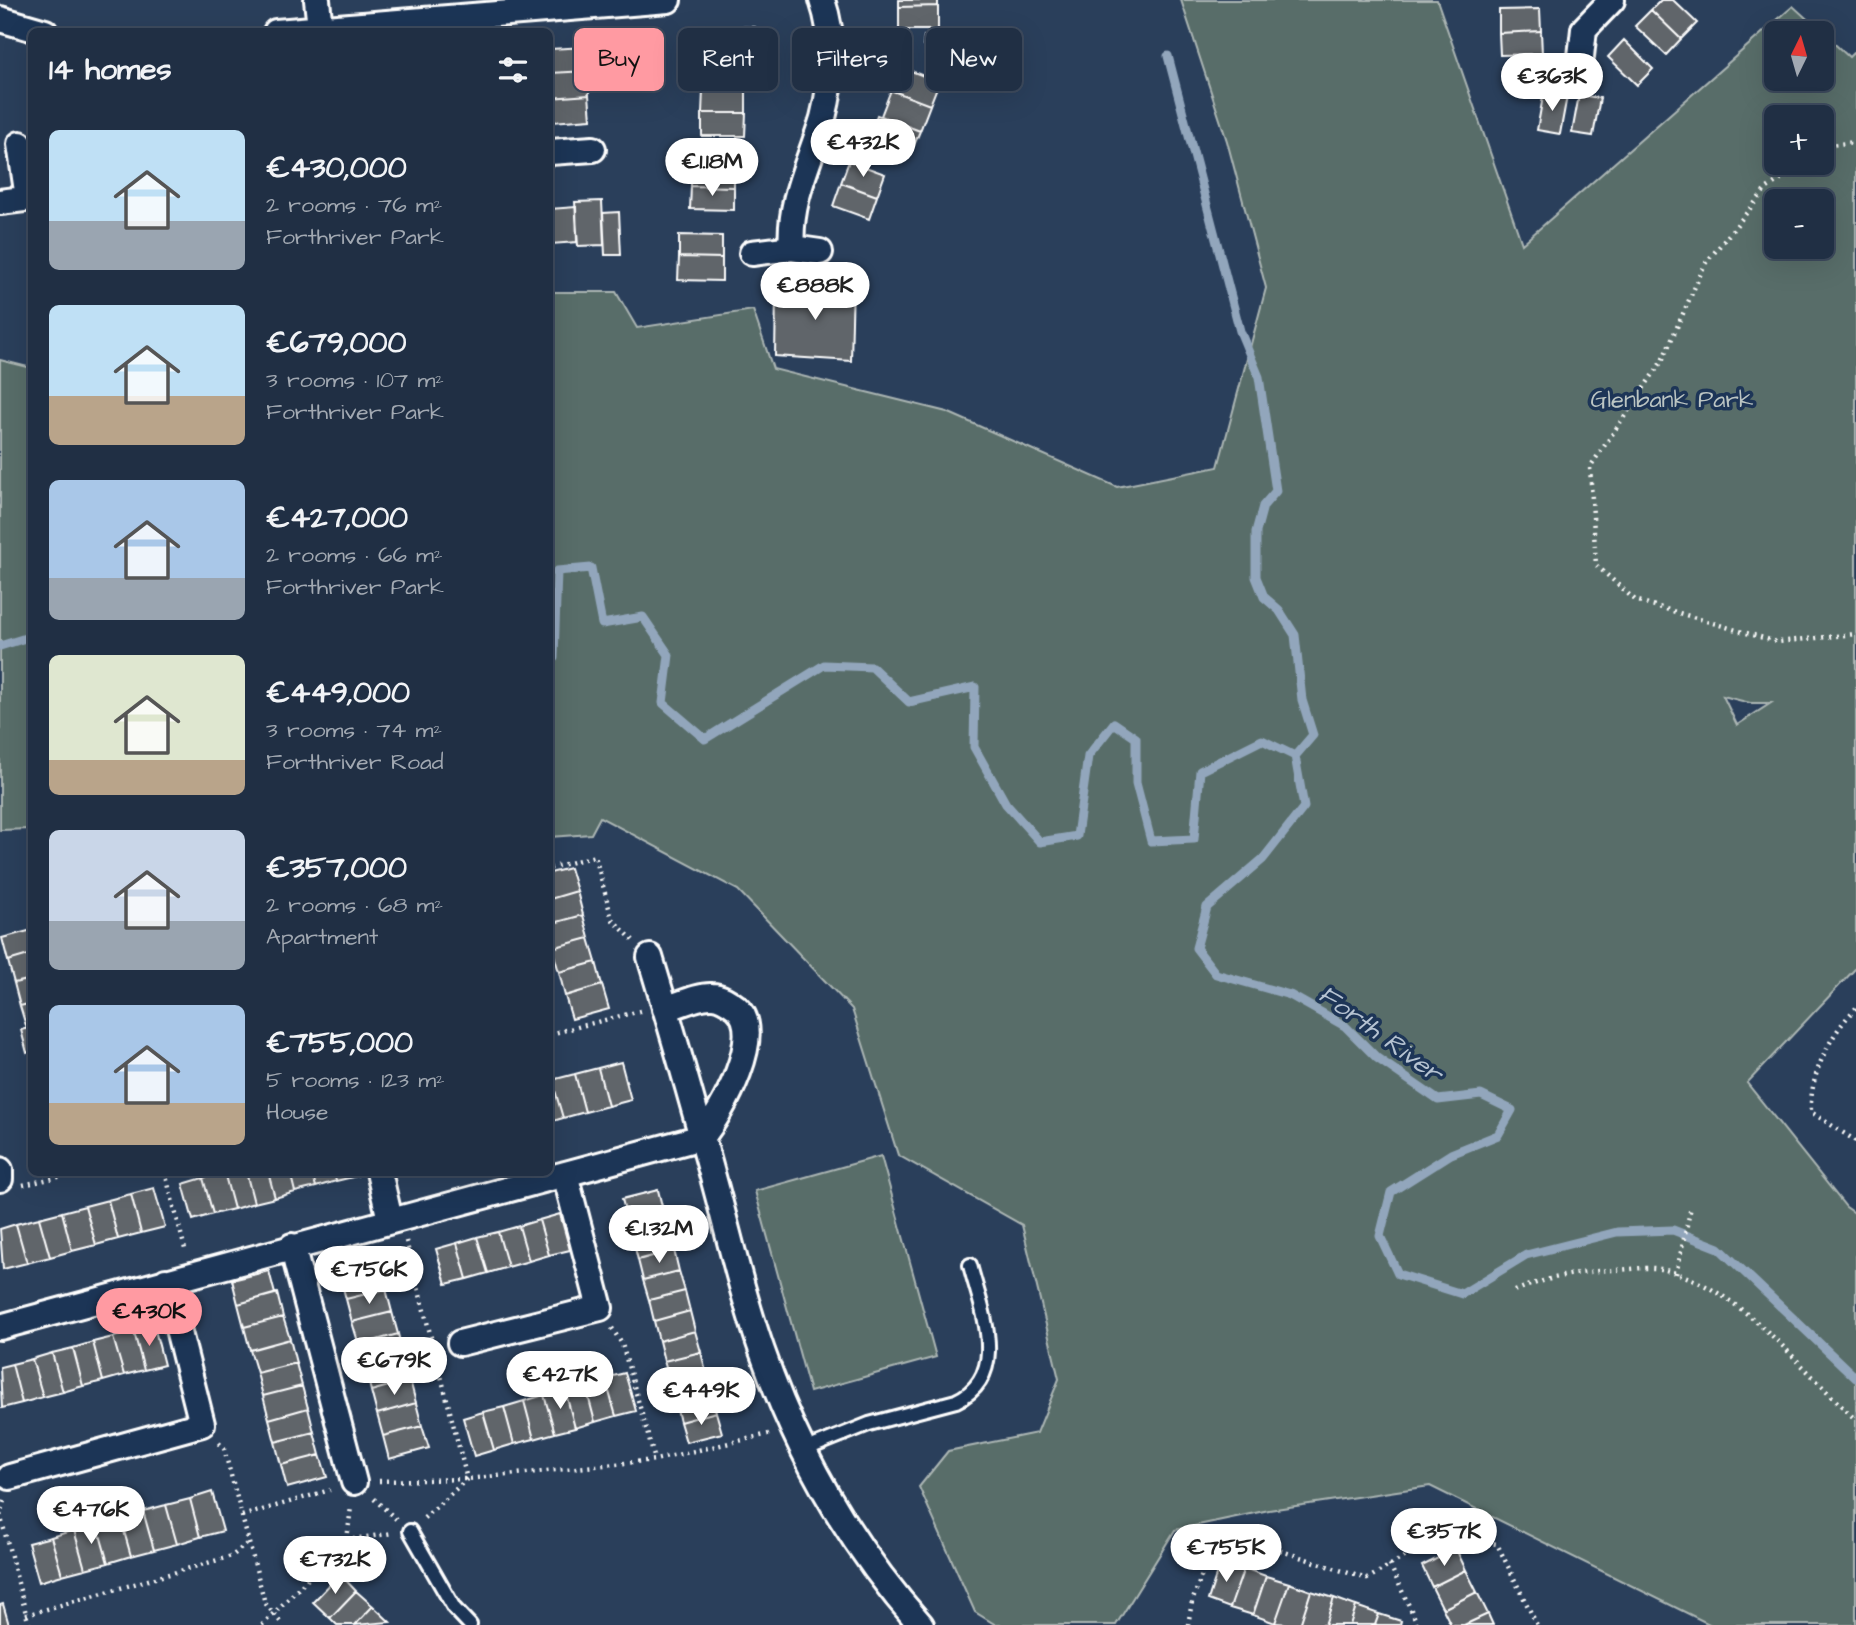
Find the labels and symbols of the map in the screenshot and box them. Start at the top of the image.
north arrow [1764,21,1834,91]
pin: €363K [1503,54,1601,113]
pin: €432K [814,120,912,179]
pin: €1.18M [655,138,769,198]
pin: €888K [766,262,864,322]
park label: Glenbank Park [1591,383,1754,417]
water label: Forth River [1311,977,1452,1093]
pin: €1.32M [602,1206,716,1265]
pin: €756K [320,1246,418,1306]
pin: €430K [100,1288,198,1348]
pin: €679K [345,1338,443,1397]
pin: €427K [511,1352,609,1411]
pin: €449K [652,1368,750,1427]
pin: €476K [42,1486,140,1546]
pin: €357K [1395,1508,1493,1568]
pin: €755K [1177,1524,1275,1584]
pin: €732K [286,1536,384,1596]

